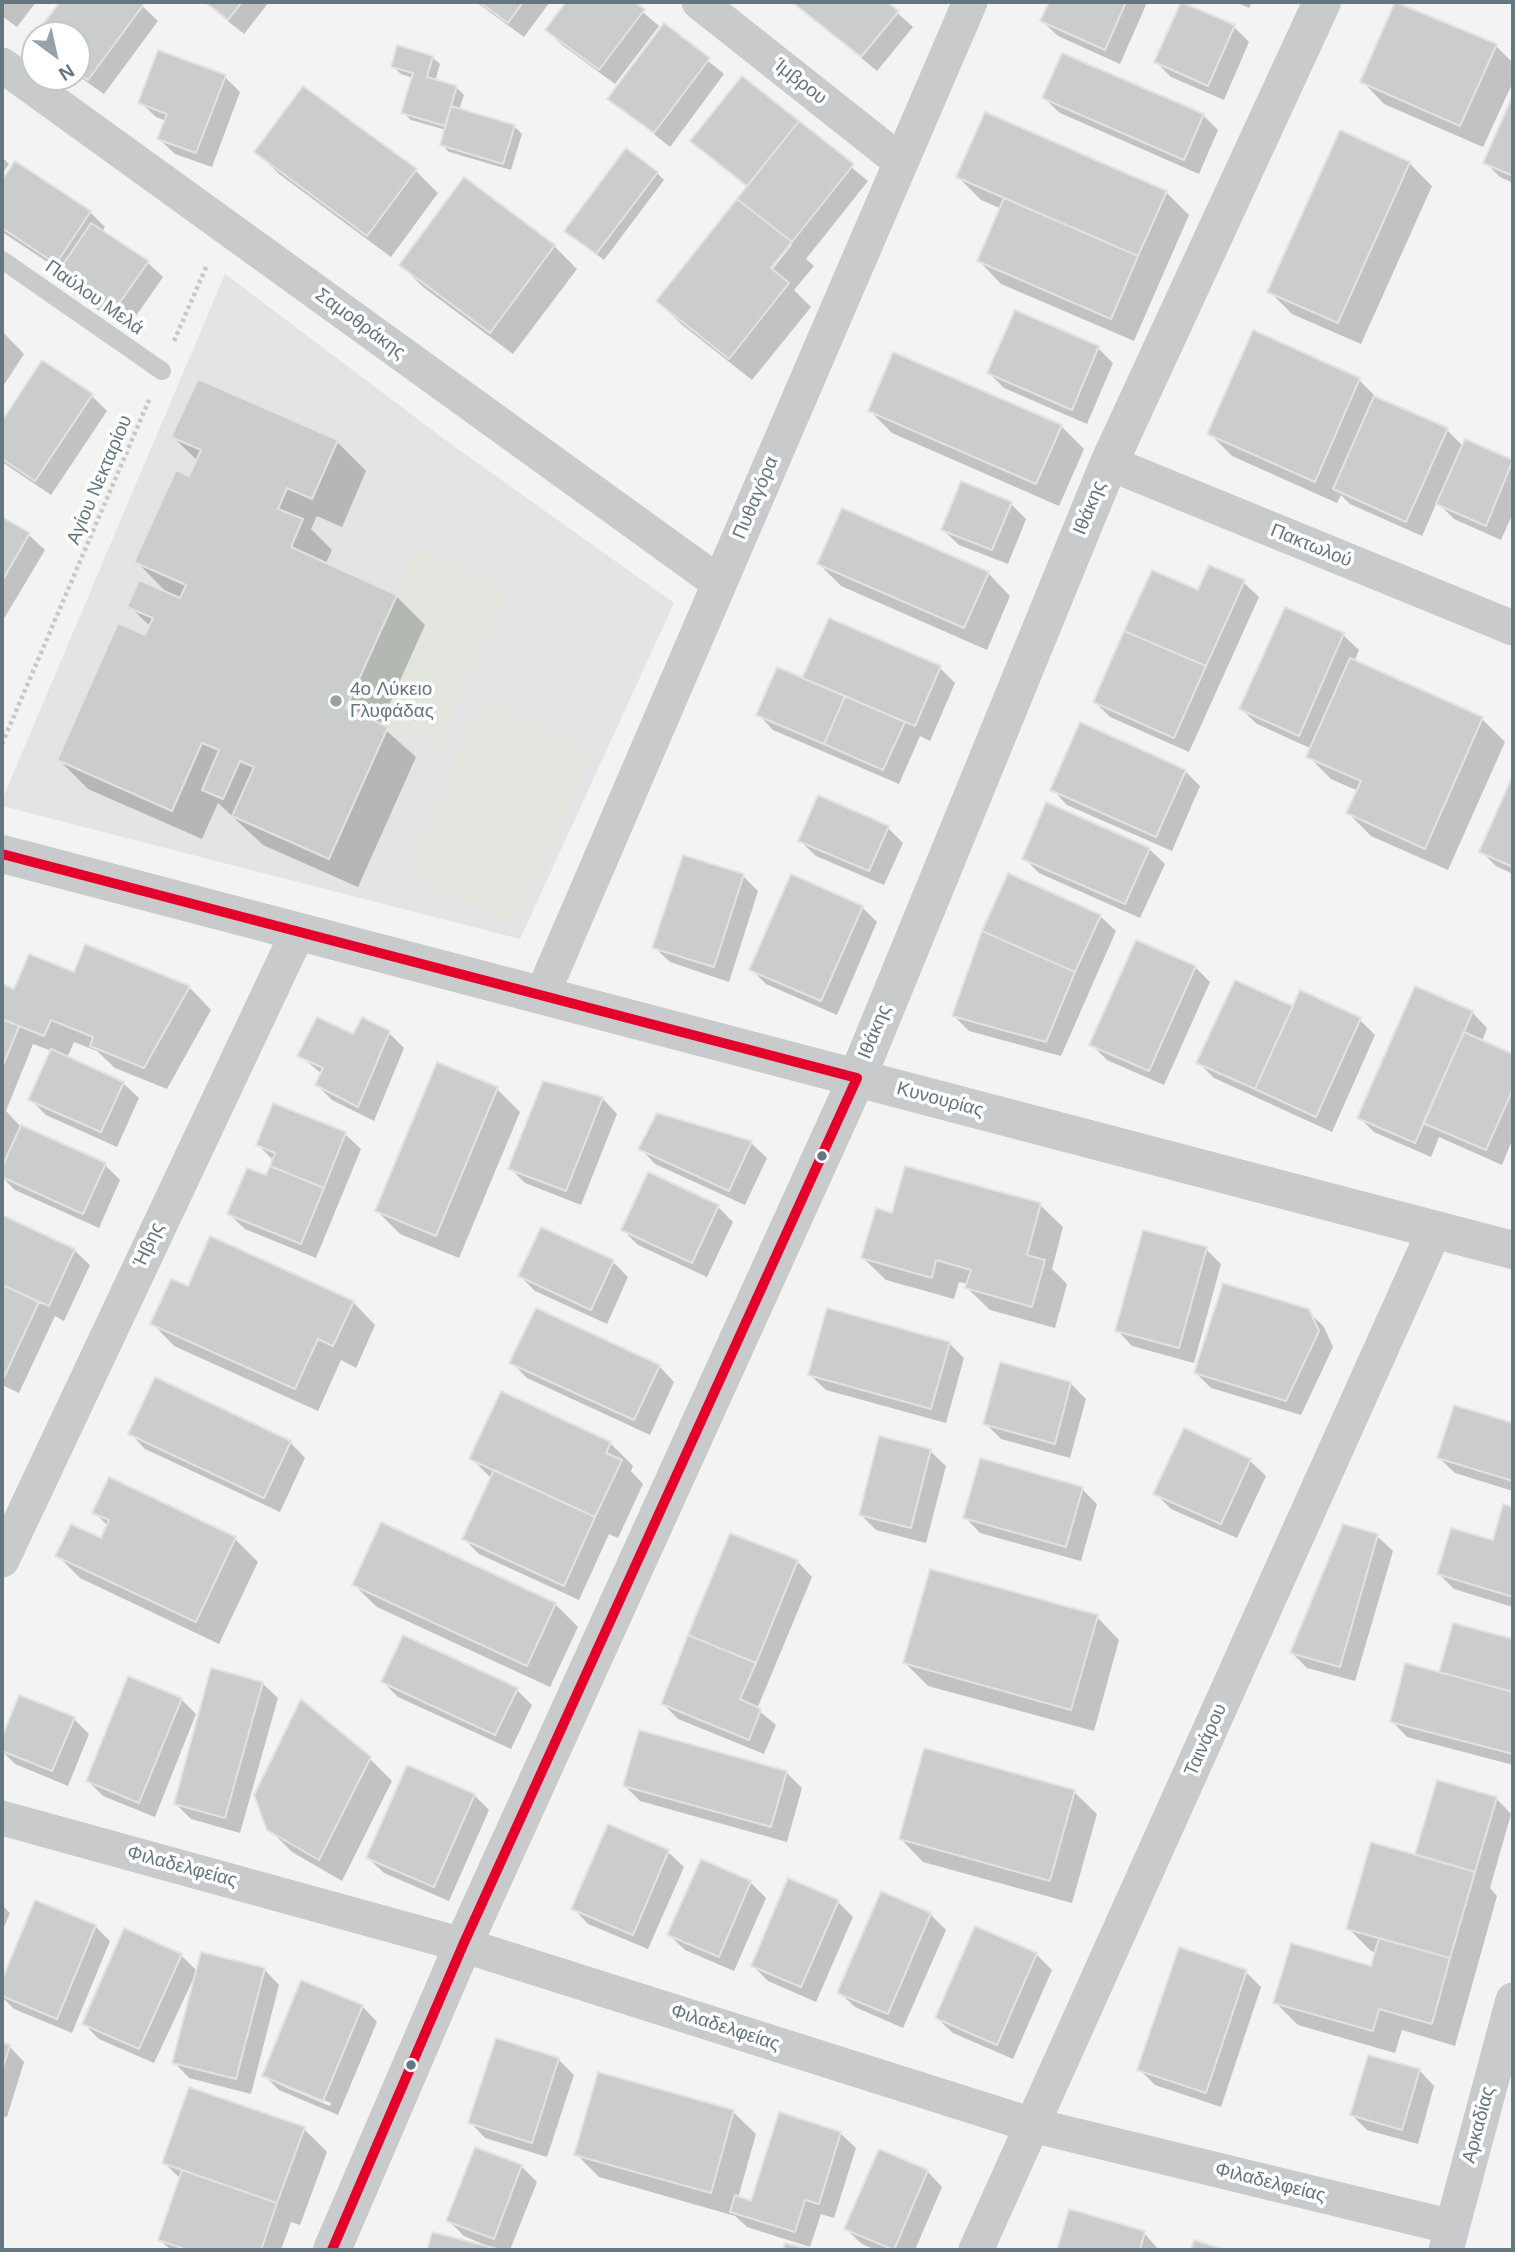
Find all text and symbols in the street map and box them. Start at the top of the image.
north arrow [21,21,91,91]
street label: Ίμβρου [769,54,831,110]
text: N [55,60,78,85]
street label: Παύλου Μελά [40,256,148,340]
street label: Σαμοθράκης [310,284,410,364]
street label: Αγίου Νεκταρίου [63,412,137,548]
street label: Πυθαγόρα [728,453,784,543]
street label: Ιθάκης [1069,478,1111,538]
street label: Πακτωλού [1267,519,1355,573]
place label: 4ο Λύκειο Γλυφάδας [350,679,434,723]
marker: 4ο Λύκειο Γλυφάδας [328,693,344,709]
street label: Ιθάκης [854,1002,896,1062]
street label: Κυνουρίας [894,1078,986,1122]
unlabelled marker [815,1149,829,1163]
street label: Ήβης [129,1219,169,1271]
street label: Ταινάρου [1180,1700,1232,1780]
street label: Φιλαδελφείας [125,1841,239,1893]
street label: Φιλαδελφείας [668,2000,782,2056]
unlabelled marker [404,2058,418,2072]
street label: Αρκαδίας [1458,2084,1500,2166]
street label: Φιλαδελφείας [1212,2158,1328,2208]

